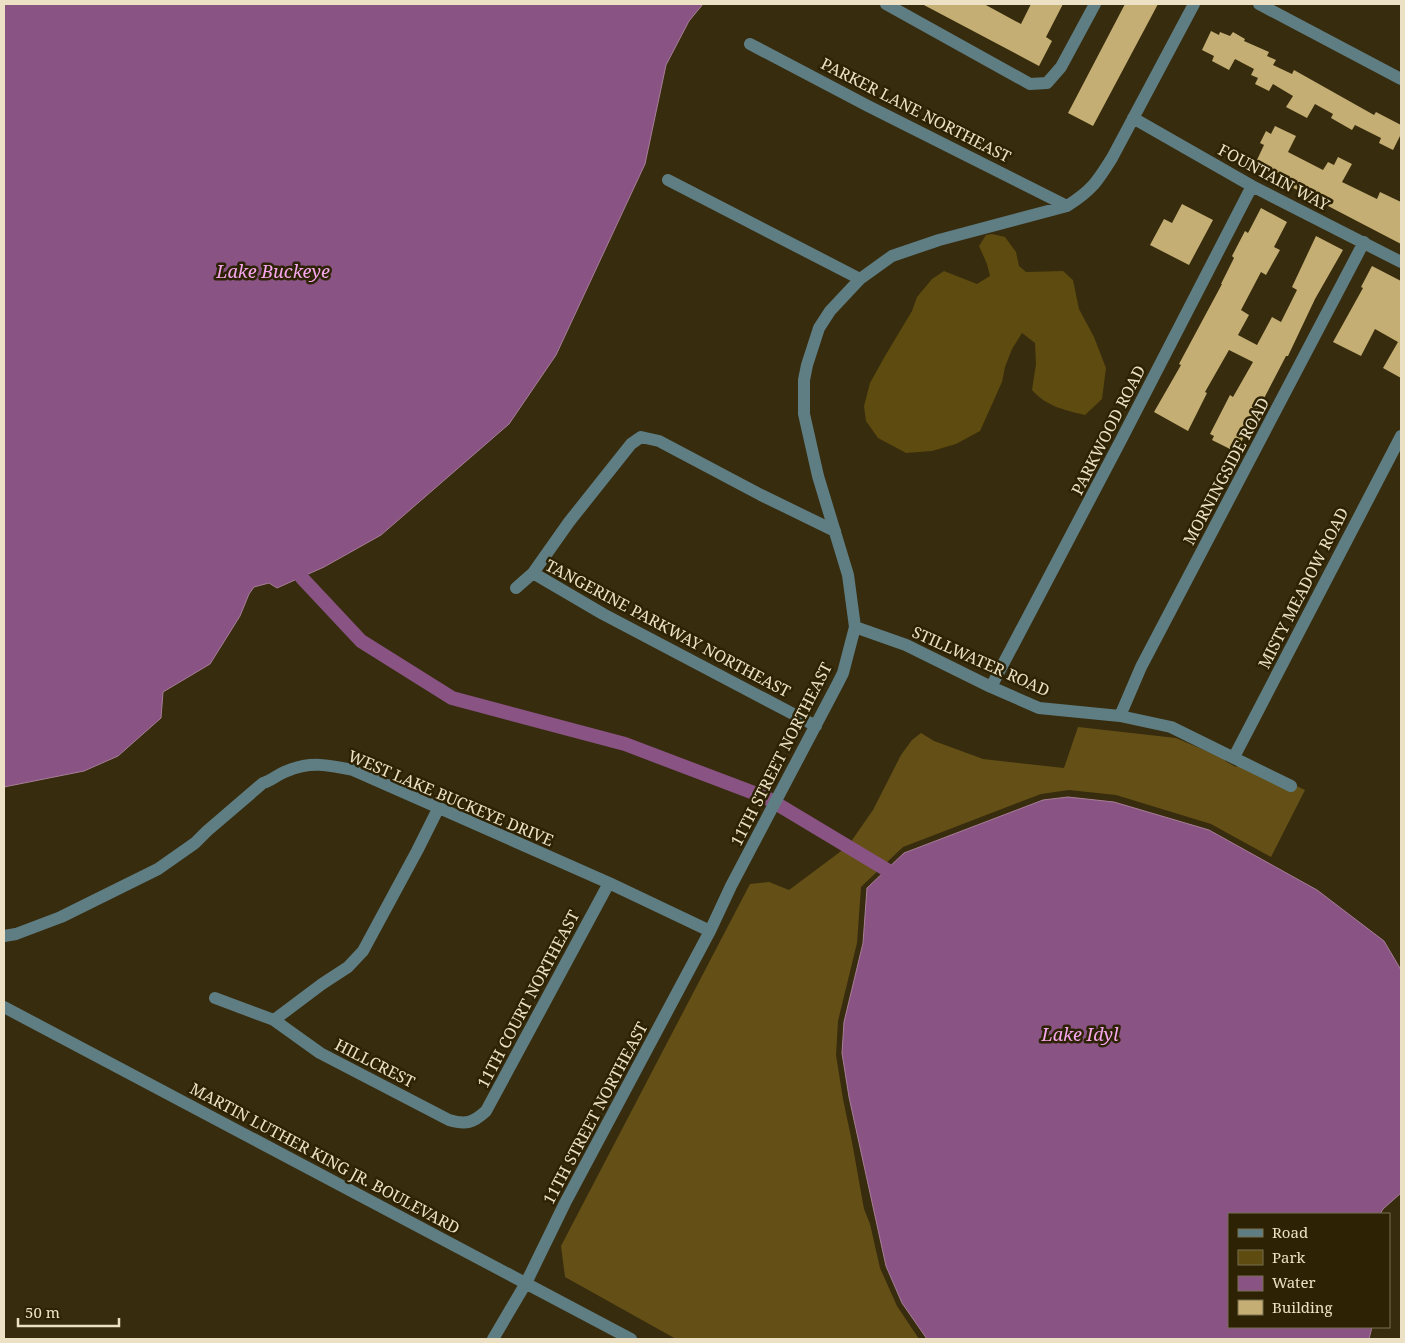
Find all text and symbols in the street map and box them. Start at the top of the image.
street label: PARKER LANE NORTHEAST [817,52,1015,168]
street label: FOUNTAIN WAY [1214,138,1334,216]
water label: Lake Buckeye [215,259,330,283]
street label: PARKWOOD ROAD [1066,362,1150,498]
street label: MORNINGSIDE ROAD [1178,393,1274,549]
street label: MISTY MEADOW ROAD [1253,504,1353,672]
street label: TANGERINE PARKWAY NORTHEAST [542,554,794,702]
street label: STILLWATER ROAD [909,621,1053,701]
street label: 11TH STREET NORTHEAST [725,658,837,850]
street label: WEST LAKE BUCKEYE DRIVE [345,745,557,851]
street label: 11TH COURT NORTHEAST [472,906,584,1092]
street label: 11TH STREET NORTHEAST [538,1018,653,1208]
water label: Lake Idyl [1040,1022,1119,1046]
street label: HILLCREST [331,1033,419,1093]
street label: MARTIN LUTHER KING JR. BOULEVARD [186,1077,464,1239]
legend [1228,1213,1390,1328]
text: Road [1272,1222,1308,1242]
text: Park [1272,1247,1306,1267]
text: Water [1272,1272,1315,1292]
scale bar [18,1296,119,1328]
text: Building [1272,1297,1333,1317]
text: 50 m [25,1302,60,1322]

